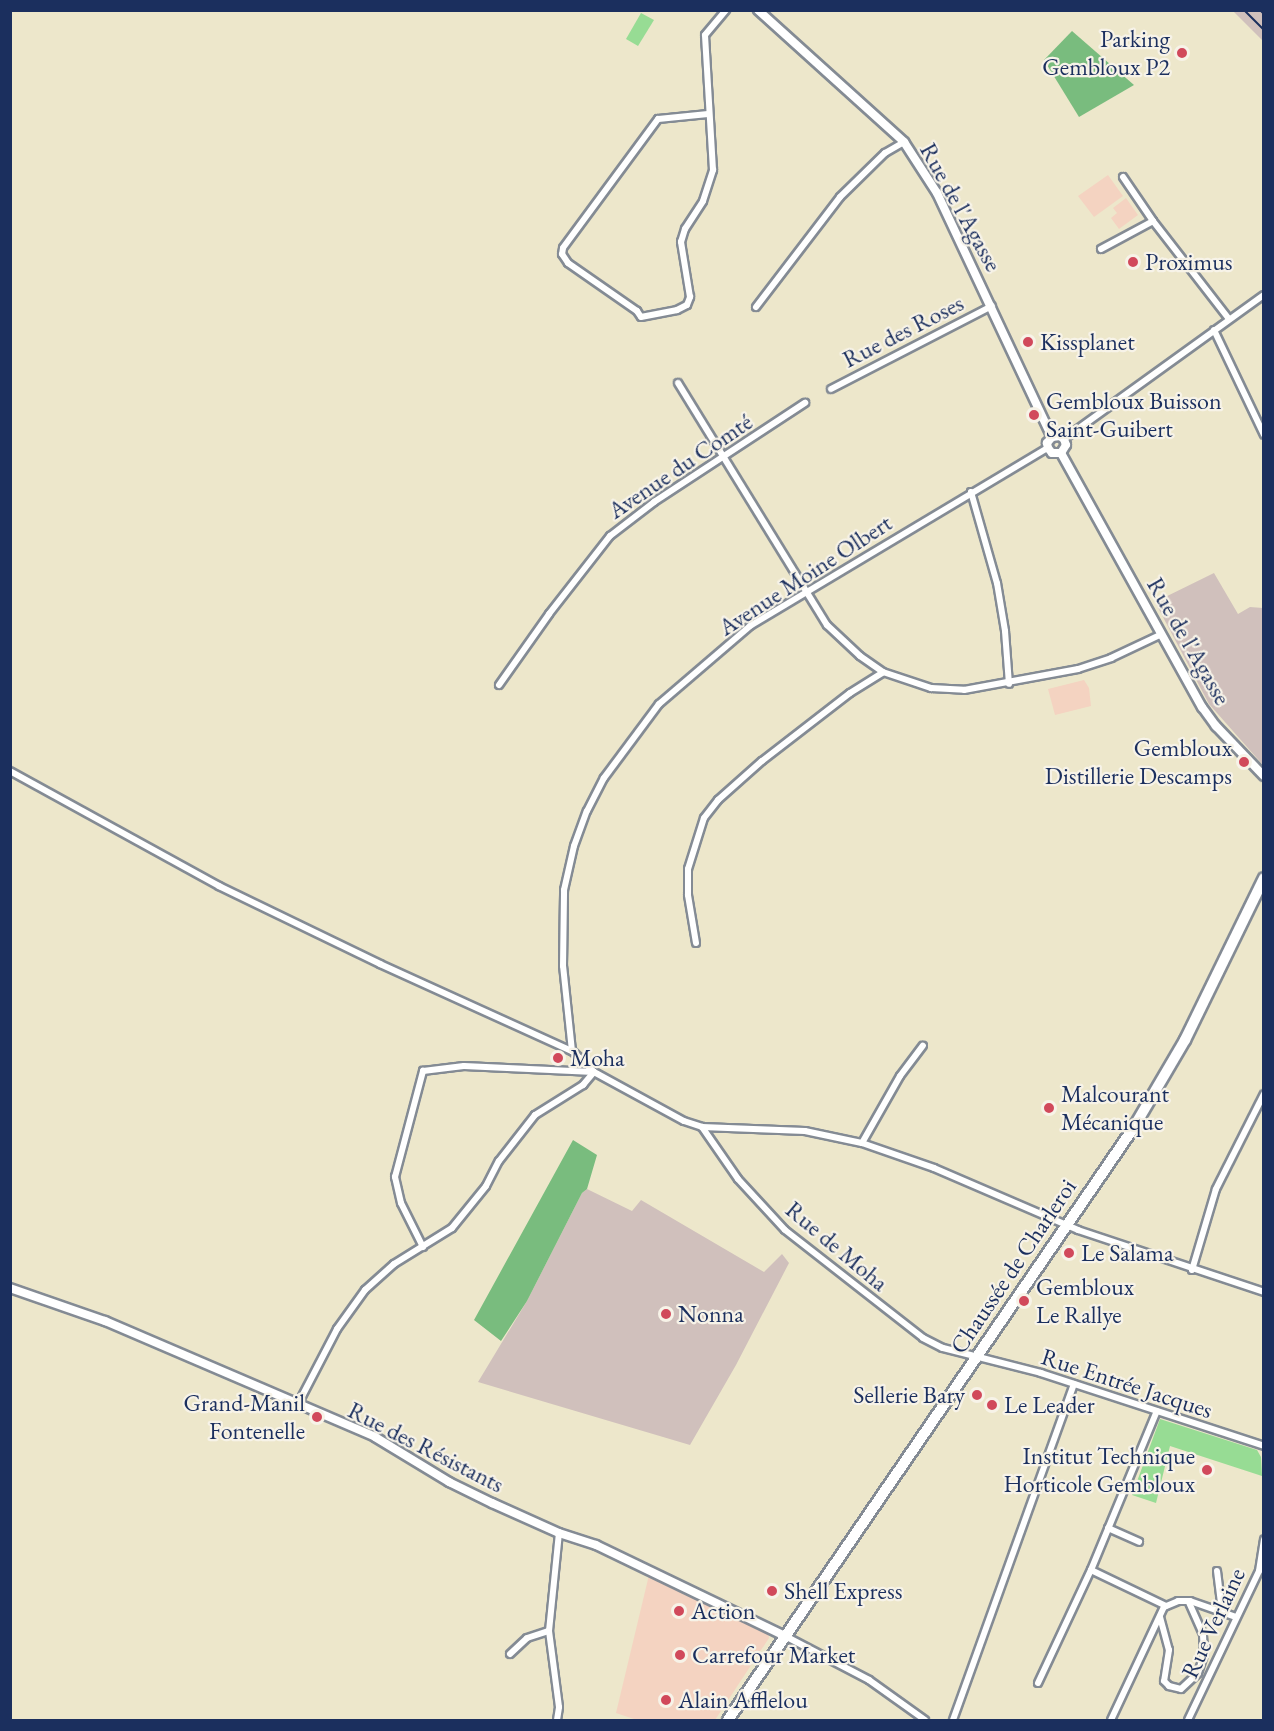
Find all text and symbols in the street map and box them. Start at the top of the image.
place label: Parking Gembloux P2 [1042,25,1170,81]
marker: Parking Gembloux P2 [1175,46,1189,60]
street label: Rue de l'Agasse [914,138,1008,276]
place label: Proximus [1145,248,1233,276]
marker: Proximus [1126,255,1140,269]
street label: Rue des Roses [838,288,968,374]
place label: Kissplanet [1040,328,1135,356]
marker: Kissplanet [1021,335,1035,349]
place label: Gembloux Buisson Saint-Guibert [1046,387,1222,443]
street label: Avenue du Comté [602,407,758,525]
marker: Gembloux Buisson Saint-Guibert [1027,408,1041,422]
street label: Avenue Moine Olbert [713,508,897,642]
street label: Rue de l'Agasse [1141,572,1237,710]
place label: Gembloux Distillerie Descamps [1045,734,1232,790]
marker: Gembloux Distillerie Descamps [1237,755,1251,769]
place label: Moha [570,1044,625,1072]
marker: Moha [551,1051,565,1065]
place label: Malcourant Mécanique [1061,1080,1169,1136]
marker: Malcourant Mécanique [1042,1101,1056,1115]
street label: Chaussée de Charleroi [944,1173,1082,1359]
street label: Rue de Moha [780,1195,894,1297]
place label: Le Salama [1081,1239,1173,1267]
marker: Le Salama [1062,1246,1076,1260]
place label: Gembloux Le Rallye [1036,1273,1134,1329]
marker: Gembloux Le Rallye [1017,1294,1031,1308]
place label: Nonna [678,1300,744,1328]
marker: Nonna [659,1307,673,1321]
street label: Rue Entrée Jacques [1038,1342,1216,1424]
place label: Sellerie Bary [853,1381,965,1409]
marker: Sellerie Bary [970,1388,984,1402]
place label: Grand-Manil Fontenelle [183,1389,305,1445]
place label: Le Leader [1004,1391,1095,1419]
street label: Rue des Résistants [343,1395,509,1499]
marker: Le Leader [985,1398,999,1412]
marker: Grand-Manil Fontenelle [310,1410,324,1424]
place label: Institut Technique Horticole Gembloux [1003,1442,1195,1498]
marker: Institut Technique Horticole Gembloux [1200,1463,1214,1477]
street label: Rue Verlaine [1175,1563,1251,1683]
place label: Shell Express [784,1577,902,1605]
marker: Shell Express [765,1584,779,1598]
place label: Action [691,1597,755,1625]
marker: Action [672,1604,686,1618]
place label: Carrefour Market [692,1641,855,1669]
marker: Carrefour Market [673,1648,687,1662]
place label: Alain Afflelou [678,1686,808,1714]
marker: Alain Afflelou [659,1693,673,1707]

